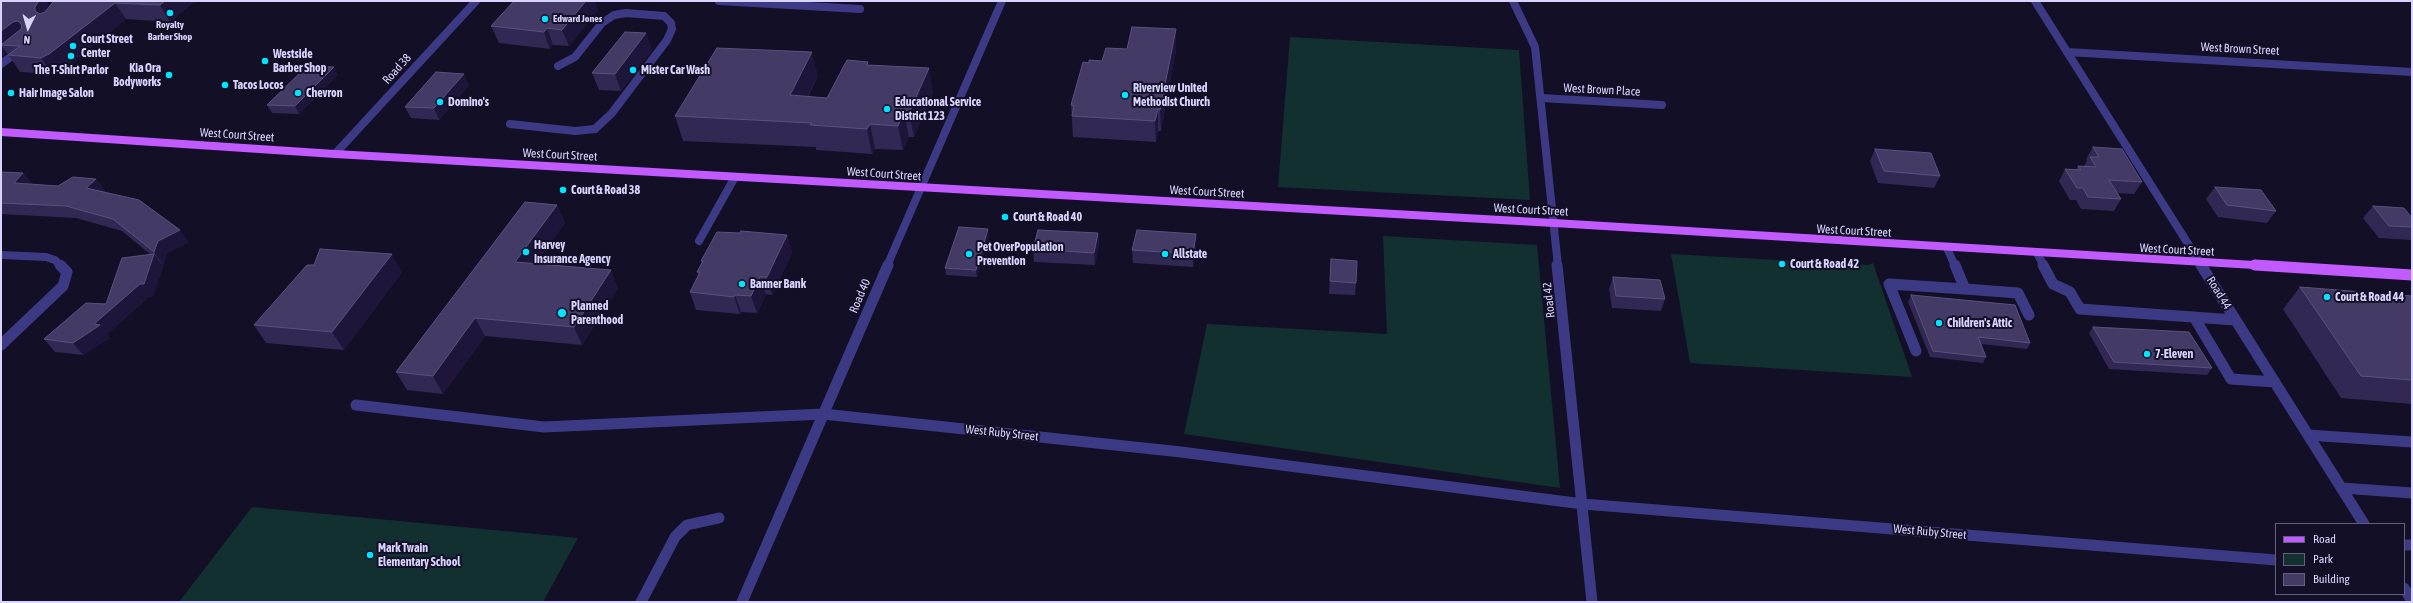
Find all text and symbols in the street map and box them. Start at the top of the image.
north arrow [8,8,48,48]
marker: Royalty Barber Shop [165,8,175,18]
place label: Edward Jones [553,13,602,25]
marker: Edward Jones [540,14,550,24]
place label: Royalty Barber Shop [148,19,192,42]
place label: Court Street Center [81,32,133,60]
text: N [23,34,31,46]
street label: West Brown Street [2200,40,2280,58]
marker: Court Street Center [68,41,78,51]
place label: Westside Barber Shop [273,47,326,75]
marker: The T-Shirt Parlor [66,51,76,61]
street label: Road 38 [380,51,414,87]
marker: Westside Barber Shop [260,56,270,66]
place label: Kia Ora Bodyworks [113,61,161,89]
place label: The T-Shirt Parlor [34,63,108,77]
place label: Mister Car Wash [641,63,710,77]
marker: Mister Car Wash [628,65,638,75]
marker: Kia Ora Bodyworks [164,70,174,80]
place label: Tacos Locos [233,78,284,92]
marker: Tacos Locos [220,80,230,90]
place label: Riverview United Methodist Church [1133,81,1210,109]
street label: West Brown Place [1563,81,1641,99]
place label: Hair Image Salon [19,86,94,100]
place label: Chevron [306,86,342,100]
marker: Hair Image Salon [6,88,16,98]
marker: Chevron [293,88,303,98]
marker: Riverview United Methodist Church [1120,90,1130,100]
place label: Domino's [448,95,489,109]
place label: Educational Service District 123 [895,95,981,123]
marker: Domino's [435,97,445,107]
marker: Educational Service District 123 [882,104,892,114]
street label: West Court Street [199,125,275,145]
street label: West Court Street [522,146,598,164]
street label: West Court Street [846,164,922,184]
place label: Court & Road 38 [571,183,640,197]
street label: West Court Street [1169,183,1245,201]
marker: Court & Road 38 [558,185,568,195]
street label: West Court Street [1493,201,1569,219]
place label: Court & Road 40 [1013,210,1082,224]
marker: Court & Road 40 [1000,212,1010,222]
street label: West Court Street [1816,222,1892,240]
place label: Harvey Insurance Agency [534,238,611,266]
place label: Pet OverPopulation Prevention [977,240,1063,268]
street label: West Court Street [2139,241,2215,259]
marker: Harvey Insurance Agency [521,247,531,257]
place label: Allstate [1173,247,1207,261]
marker: Pet OverPopulation Prevention [964,249,974,259]
marker: Allstate [1160,249,1170,259]
place label: Court & Road 42 [1790,257,1859,271]
marker: Court & Road 42 [1777,259,1787,269]
street label: Road 44 [2203,274,2235,312]
place label: Banner Bank [750,277,806,291]
street label: Road 40 [846,277,874,315]
marker: Banner Bank [737,279,747,289]
street label: Road 42 [1540,281,1558,319]
place label: Court & Road 44 [2335,290,2404,304]
marker: Court & Road 44 [2322,292,2332,302]
place label: Planned Parenthood [571,299,623,327]
marker: Planned Parenthood [556,307,568,319]
place label: Children's Attic [1947,316,2012,330]
marker: Children's Attic [1934,318,1944,328]
place label: 7-Eleven [2155,347,2193,361]
marker: 7-Eleven [2142,349,2152,359]
street label: West Ruby Street [965,422,1039,444]
street label: West Ruby Street [1893,522,1967,542]
legend [2275,523,2405,595]
text: Road [2313,532,2336,546]
place label: Mark Twain Elementary School [378,541,460,569]
marker: Mark Twain Elementary School [365,550,375,560]
text: Park [2313,552,2333,566]
text: Building [2313,572,2350,586]

